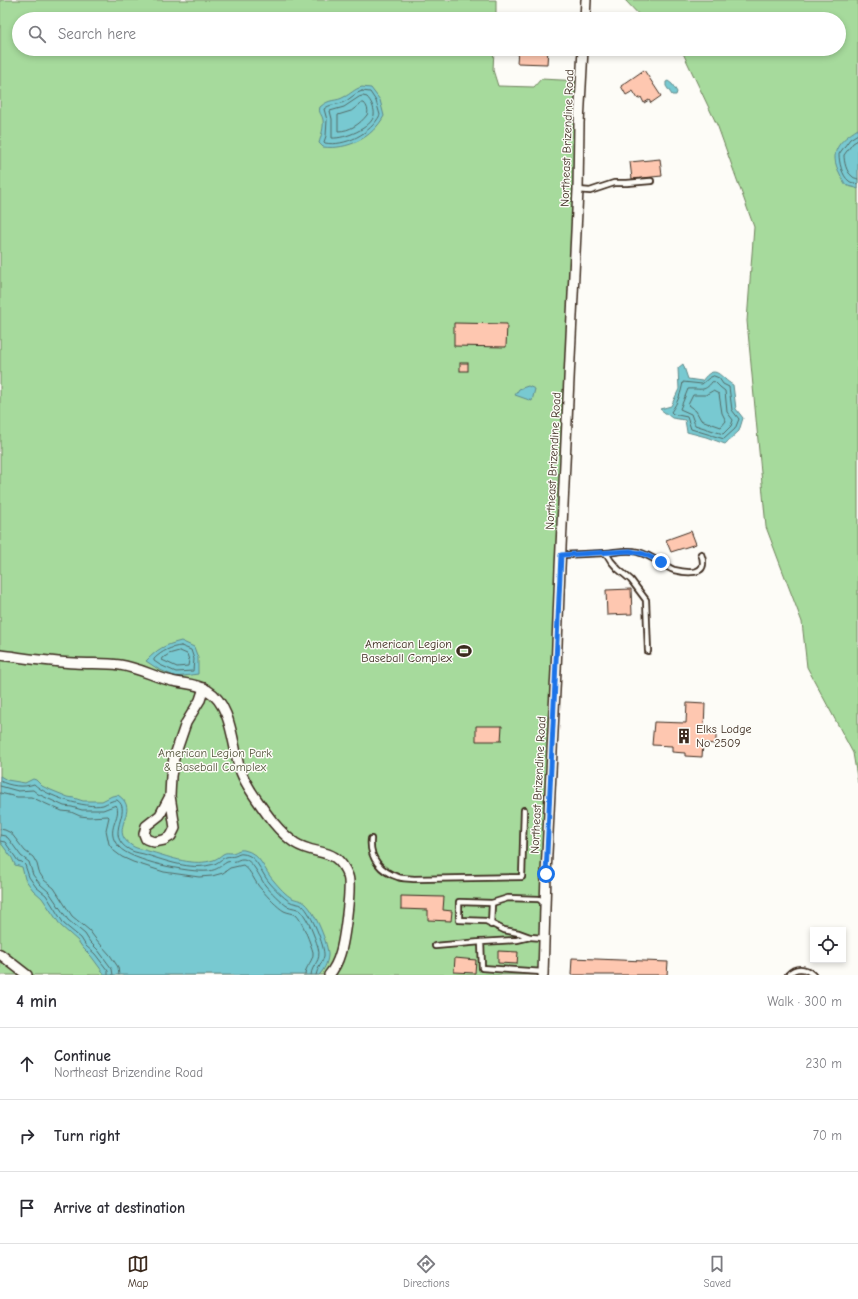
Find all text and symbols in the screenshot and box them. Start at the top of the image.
search box [12,12,846,56]
icon: search [26,23,48,45]
text: Search here [58,25,136,43]
street label: Northeast Brizendine Road [558,69,576,207]
street label: Northeast Brizendine Road [542,392,564,530]
route end [652,553,670,571]
place label: American Legion Baseball Complex [361,637,452,665]
sports icon: American Legion Baseball Complex [455,642,473,660]
street label: Northeast Brizendine Road [527,716,549,854]
place label: Elks Lodge No 2509 [696,722,752,750]
building icon: Elks Lodge No 2509 [675,727,693,745]
park label: American Legion Park & Baseball Complex [158,746,272,774]
route start [537,865,555,883]
map controls [810,927,846,963]
button: locate [810,927,846,963]
text: 4 min [16,992,57,1011]
text: Walk · 300 m [767,994,842,1009]
text: Continue [54,1047,111,1065]
icon: ahead [16,1053,38,1075]
text: 230 m [806,1056,842,1071]
text: Northeast Brizendine Road [54,1065,203,1080]
icon: right [16,1125,38,1147]
text: Turn right [54,1127,120,1145]
text: 70 m [813,1128,842,1143]
icon: arrive [16,1197,38,1219]
text: Arrive at destination [54,1199,185,1217]
tab: Map [127,1253,149,1290]
tab: Directions [403,1253,450,1290]
tab: Saved [704,1253,731,1290]

